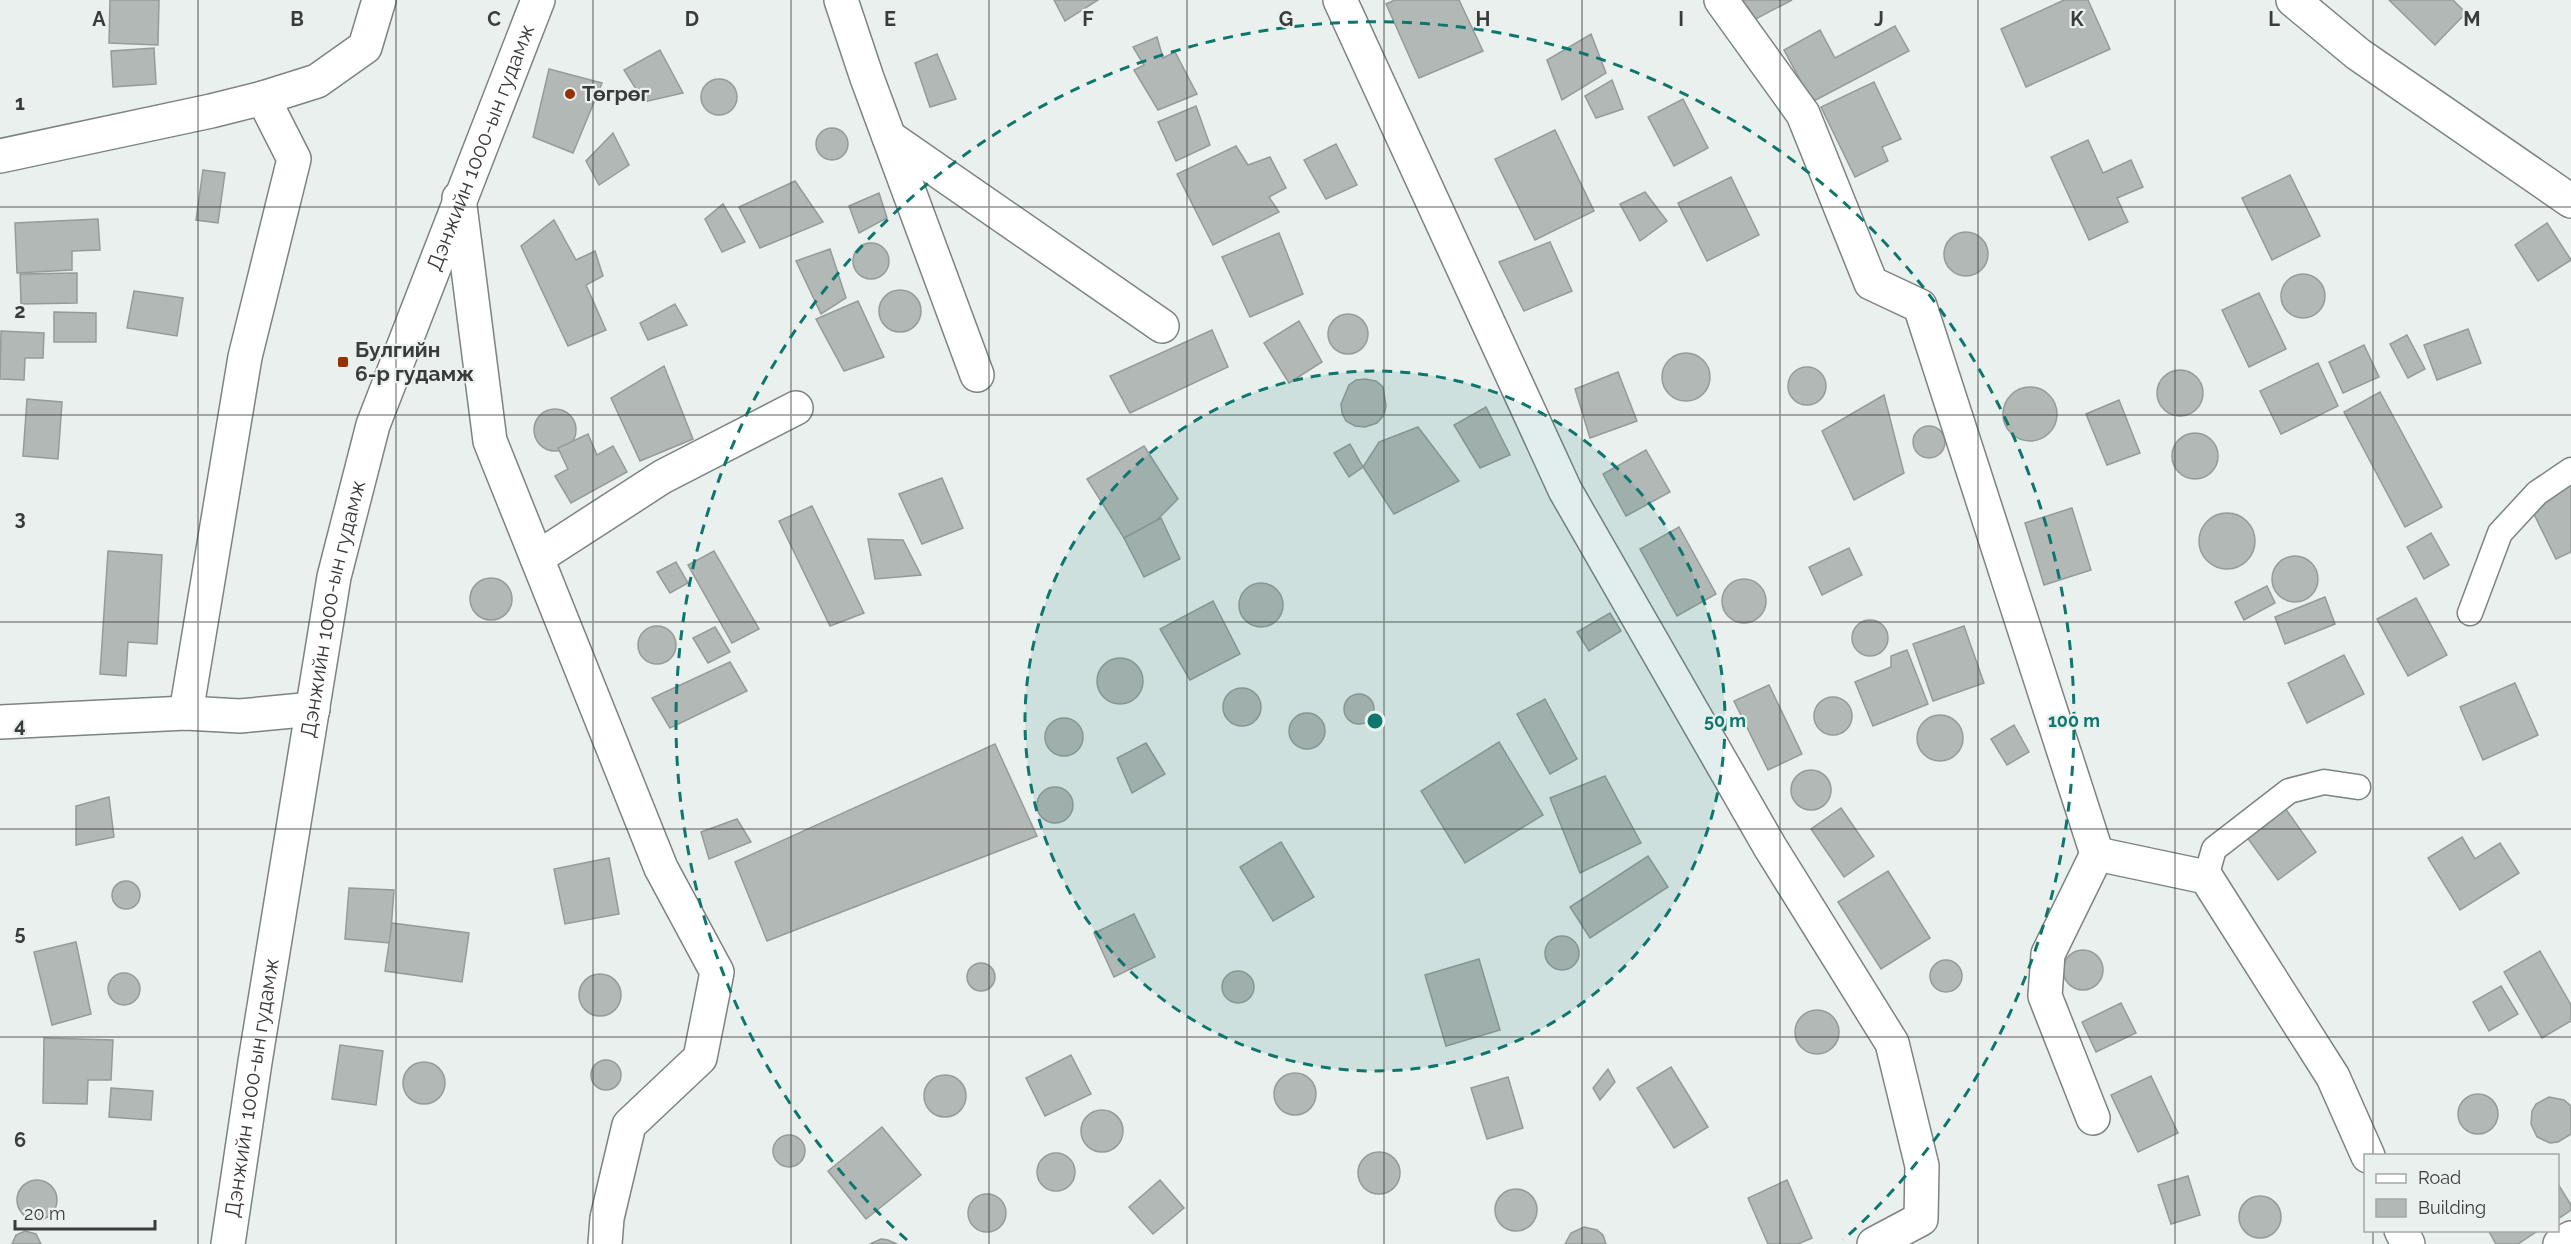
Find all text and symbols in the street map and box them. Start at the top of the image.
text: A [92,7,106,31]
text: B [290,7,304,31]
text: C [487,7,501,31]
text: D [685,7,699,31]
text: E [884,7,896,31]
text: F [1082,7,1094,31]
text: G [1279,7,1293,31]
text: H [1476,7,1490,31]
text: I [1678,7,1684,31]
text: J [1874,7,1884,31]
text: K [2070,7,2084,31]
text: L [2268,7,2280,31]
text: M [2463,7,2481,31]
street label: Дэнжийн 1000-ын гудамж [421,21,539,274]
place label: Төгрөг [582,81,650,106]
marker: Төгрөг [563,87,577,101]
text: 1 [15,91,25,115]
text: 2 [14,299,26,323]
place label: Булгийн 6-р гудамж [355,337,474,386]
marker: Булгийн 6-р гудамж [336,355,350,369]
street label: Дэнжийн 1000-ын гудамж [295,477,370,739]
text: 3 [14,506,26,530]
text: 50 m [1704,710,1746,731]
text: 100 m [2048,710,2100,731]
centre of rings [1365,711,1385,731]
text: 4 [14,713,26,737]
text: 5 [14,921,26,945]
street label: Дэнжийн 1000-ын гудамж [219,956,284,1219]
text: 6 [14,1128,26,1152]
legend [2364,1154,2559,1232]
text: Road [2418,1167,2461,1188]
scale bar [15,1193,154,1231]
text: Building [2418,1197,2486,1218]
text: 20 m [24,1203,66,1224]

